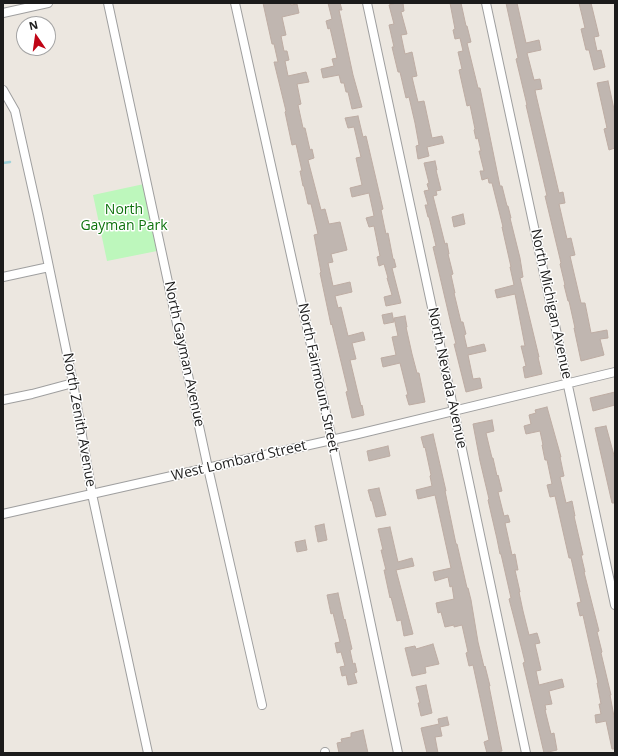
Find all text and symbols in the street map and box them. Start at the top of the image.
north arrow [16,16,56,56]
text: N [27,16,39,33]
park label: North Gayman Park [80,202,168,234]
street label: North Michigan Avenue [527,227,575,381]
street label: North Gayman Avenue [160,280,208,428]
street label: North Fairmount Street [294,302,342,454]
street label: North Nevada Avenue [424,306,470,450]
street label: North Zenith Avenue [59,352,99,488]
street label: West Lombard Street [170,437,308,485]

